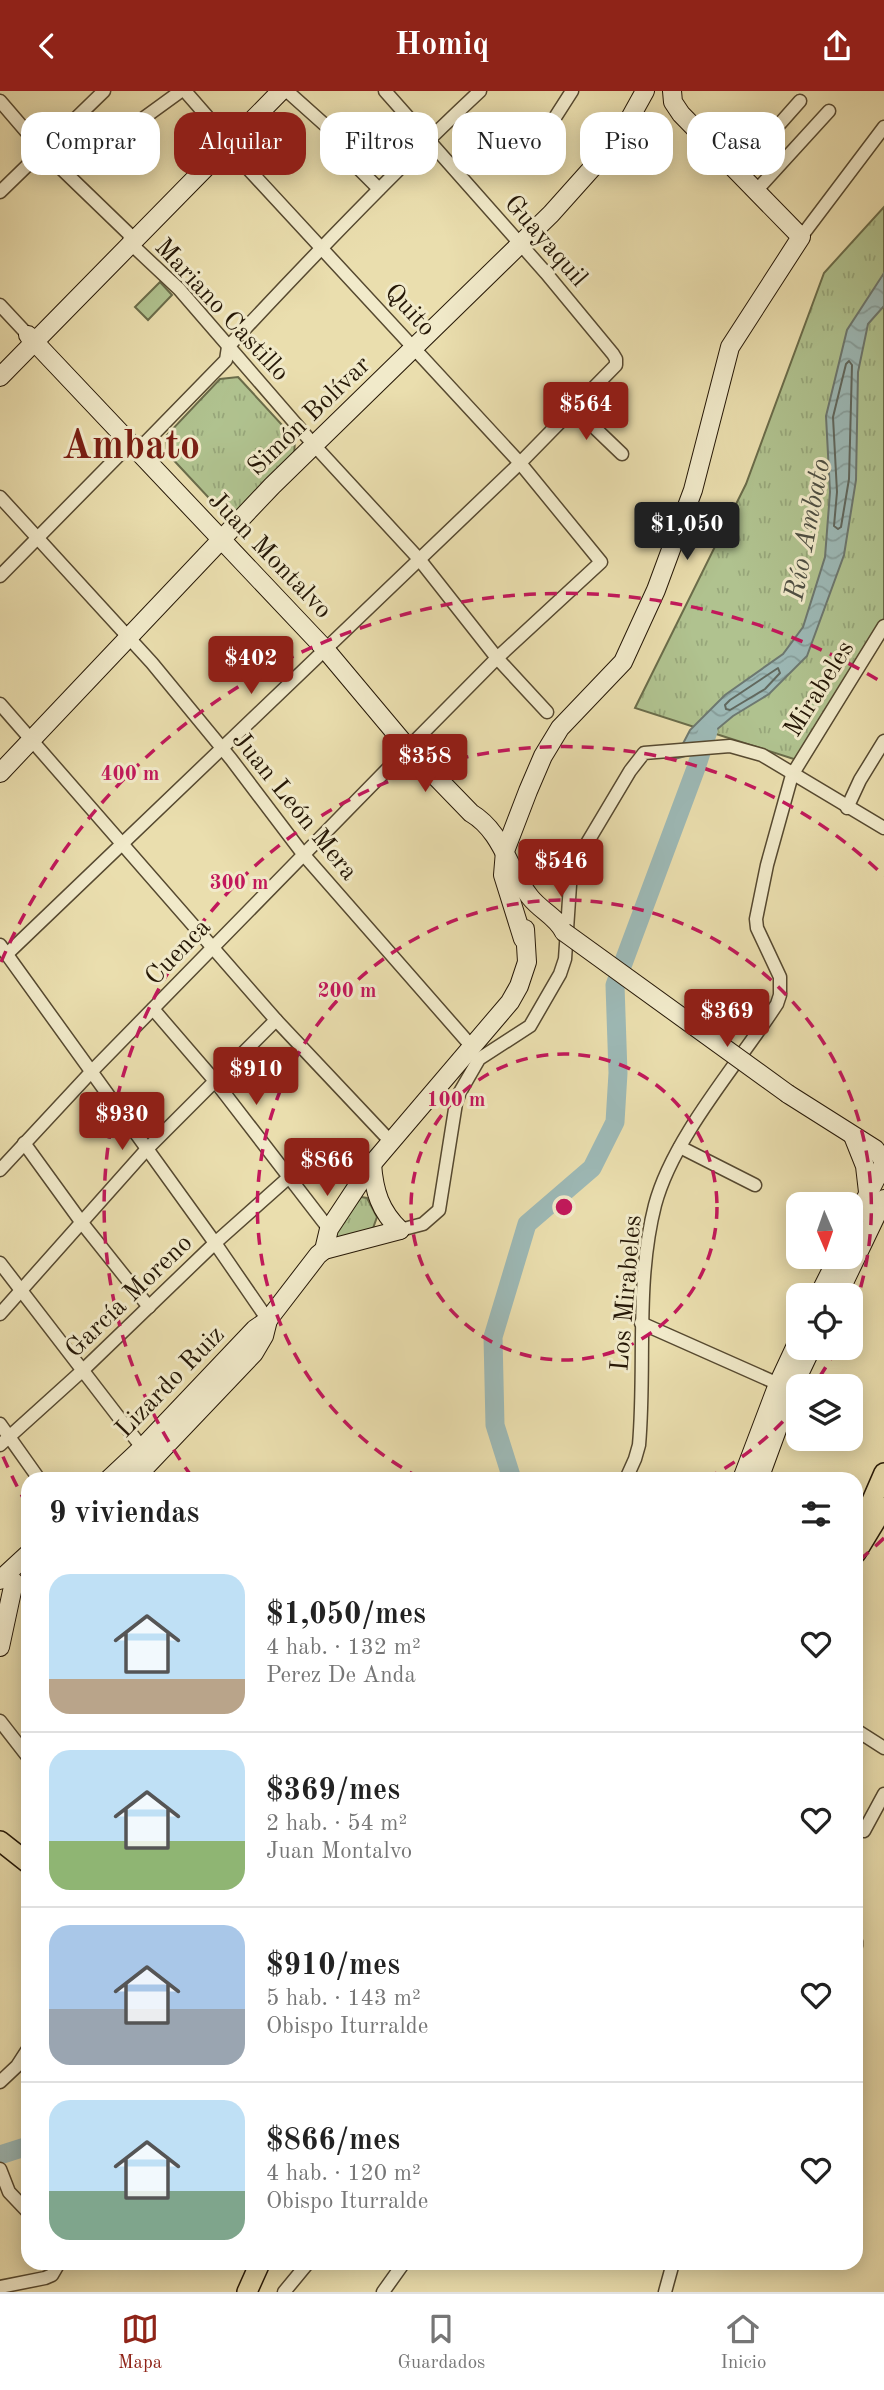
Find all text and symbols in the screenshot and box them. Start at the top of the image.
icon: back [28,27,66,65]
icon: share [818,27,856,65]
text: Homiq [395,30,489,62]
chip: Comprar [21,112,160,175]
chip: Alquilar [174,112,306,175]
chip: Filtros [320,112,438,175]
chip: Nuevo [452,112,566,175]
chip: Piso [580,112,673,175]
chip: Casa [687,112,785,175]
street label: Guayaquil [499,191,592,292]
street label: Mariano Castillo [149,234,294,387]
street label: Quito [379,279,440,342]
street label: Simón Bolívar [243,352,376,481]
pin: $564 [545,383,627,442]
text: $564 [559,393,613,416]
district label: Ambato [62,428,200,468]
water label: Río Ambato [781,456,836,604]
street label: Juan Montalvo [203,487,336,624]
pin: $1,050 [630,503,744,562]
text: $1,050 [650,513,724,536]
street label: Mirabeles [780,636,859,742]
pin: $402 [210,637,292,696]
text: $402 [224,647,278,670]
street label: Juan León Mera [227,727,362,886]
pin: $358 [384,735,466,794]
text: $358 [398,745,452,768]
text: 400 m [100,764,160,785]
pin: $546 [520,839,602,899]
text: $546 [534,850,588,873]
text: 300 m [209,873,269,894]
street label: Cuenca [141,914,216,991]
text: 200 m [317,981,377,1002]
pin: $369 [686,989,768,1049]
text: $369 [700,1000,754,1023]
pin: $910 [215,1047,297,1107]
text: $910 [229,1058,283,1081]
text: 100 m [426,1090,486,1111]
pin: $930 [81,1093,163,1152]
text: $930 [95,1103,149,1126]
pin: $866 [286,1139,368,1198]
text: $866 [300,1149,354,1172]
north arrow [786,1192,863,1269]
map controls [786,1192,863,1451]
centre of rings [552,1195,576,1219]
street label: Los Mirabeles [607,1214,647,1372]
street label: García Moreno [61,1230,198,1363]
button: locate [786,1283,863,1360]
street label: Lizardo Ruiz [111,1322,230,1443]
button: layers [786,1374,863,1451]
icon: filters [797,1495,835,1533]
text: 9 viviendas [49,1499,199,1529]
text: $1,050/mes [266,1600,426,1630]
icon: home [105,1602,189,1686]
icon: heart [797,1625,835,1663]
text: 4 hab. · 132 m² [266,1636,421,1659]
text: Perez De Anda [266,1664,416,1687]
text: $369/mes [266,1776,400,1806]
icon: home [105,1778,189,1862]
icon: heart [797,1801,835,1839]
text: 2 hab. · 54 m² [266,1812,407,1835]
text: Juan Montalvo [266,1840,412,1863]
text: $910/mes [266,1951,400,1981]
icon: home [105,1953,189,2037]
icon: heart [797,1976,835,2014]
text: 5 hab. · 143 m² [266,1987,421,2010]
text: Obispo Iturralde [266,2015,428,2038]
text: $866/mes [266,2126,400,2156]
icon: home [105,2128,189,2212]
icon: heart [797,2151,835,2189]
text: 4 hab. · 120 m² [266,2162,421,2185]
text: Obispo Iturralde [266,2190,428,2213]
tab: Mapa [118,2310,162,2375]
tab: Guardados [397,2310,485,2375]
tab: Inicio [721,2310,766,2375]

